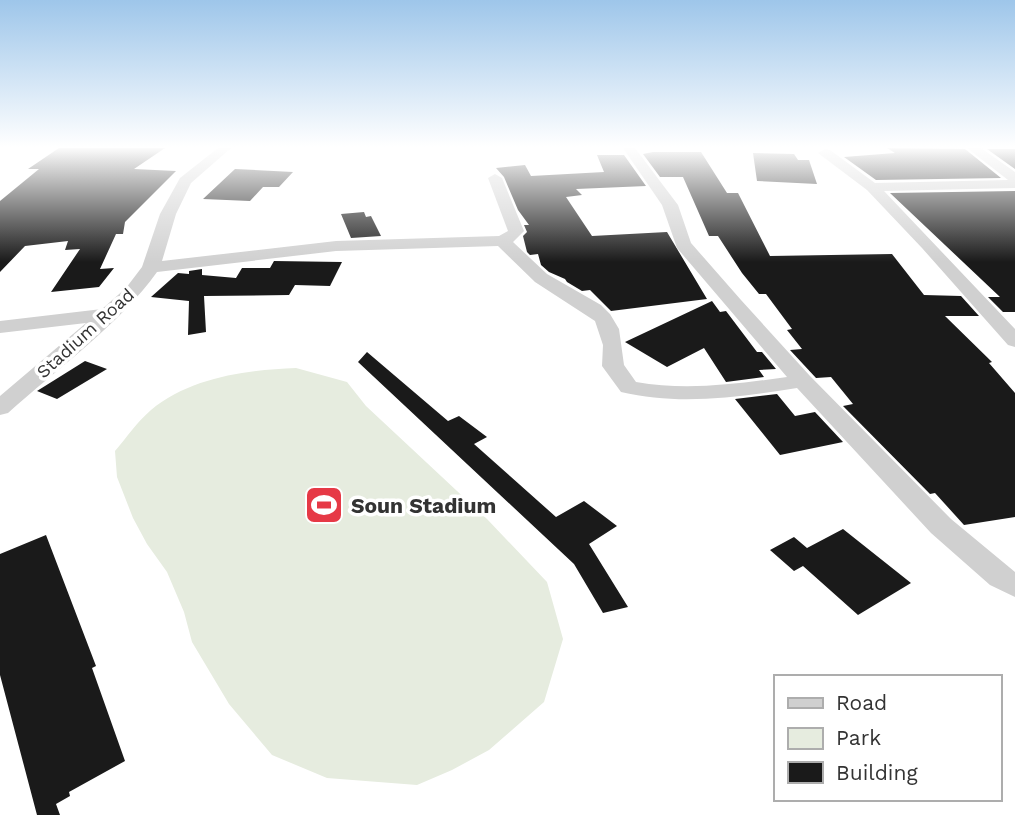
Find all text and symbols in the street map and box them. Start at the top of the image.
street label: Stadium Road [32,284,138,382]
sports icon: Soun Stadium [303,484,345,526]
place label: Soun Stadium [351,493,496,518]
legend [774,675,1001,801]
text: Road [836,690,887,715]
text: Park [836,725,881,750]
text: Building [836,760,918,785]

